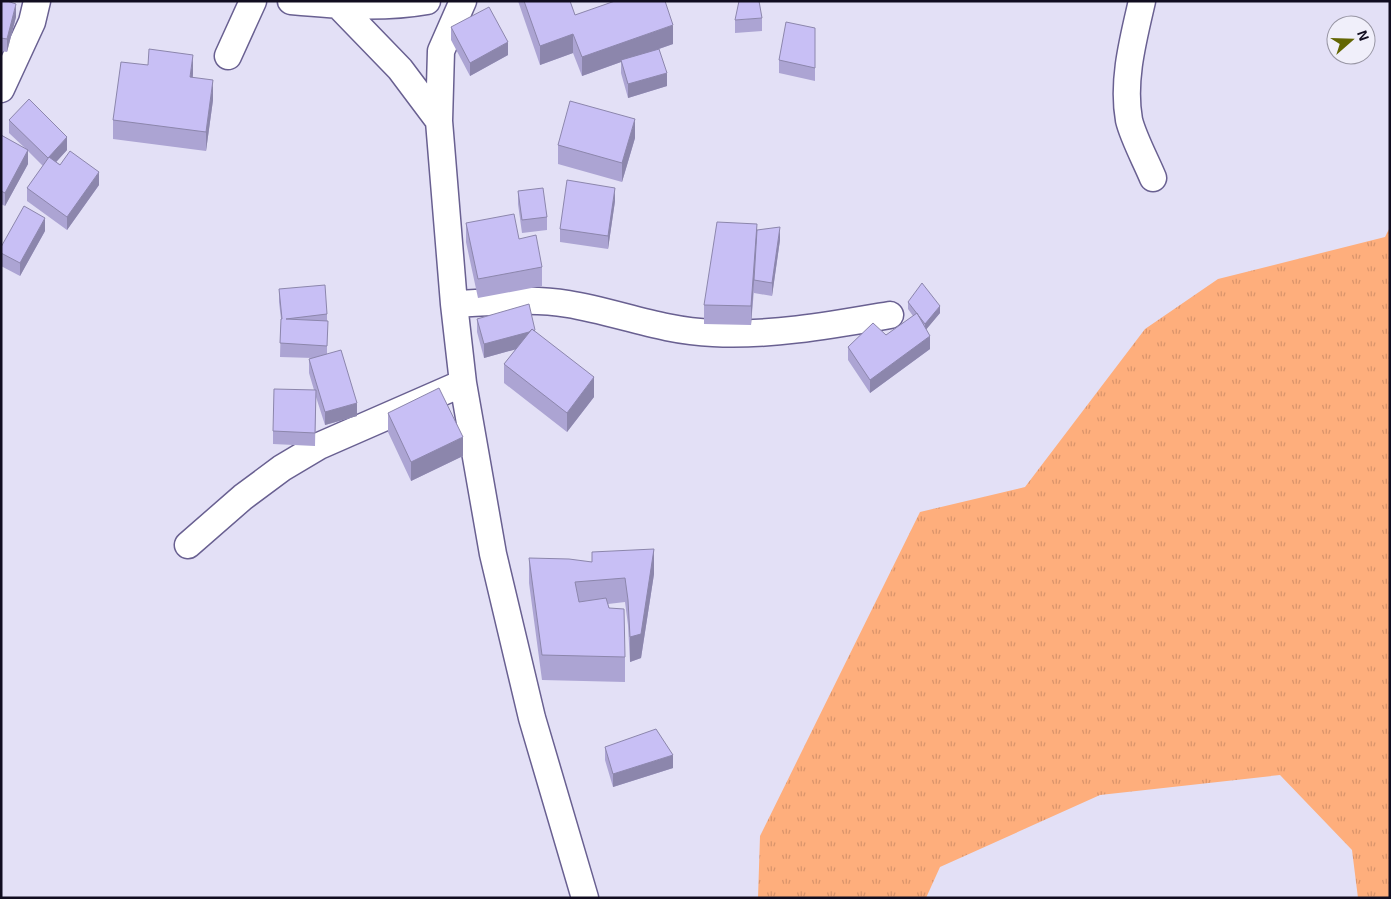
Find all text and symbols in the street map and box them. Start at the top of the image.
north arrow [1326,15,1376,65]
text: N [1354,28,1373,43]

